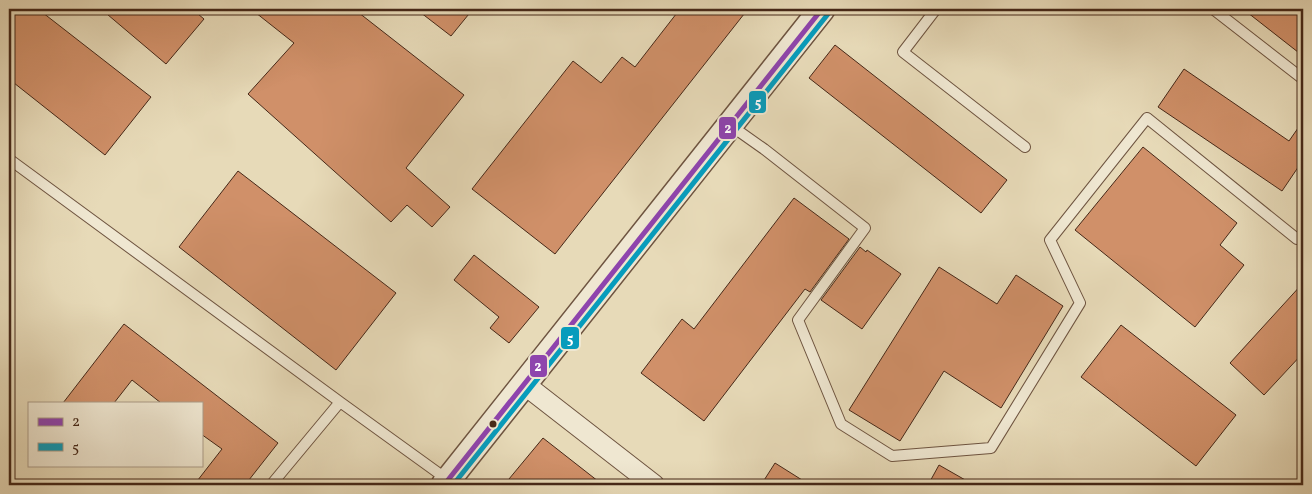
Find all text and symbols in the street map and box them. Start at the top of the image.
line badge: 5 [748,90,767,114]
text: 5 [755,94,762,113]
line badge: 2 [718,116,737,140]
text: 2 [724,120,732,139]
line badge: 5 [560,326,580,350]
text: 5 [567,330,574,349]
line badge: 2 [529,354,548,378]
text: 2 [534,358,542,377]
legend [28,402,202,466]
text: 2 [72,412,80,433]
unlabelled marker [488,419,498,429]
text: 5 [72,438,79,459]

